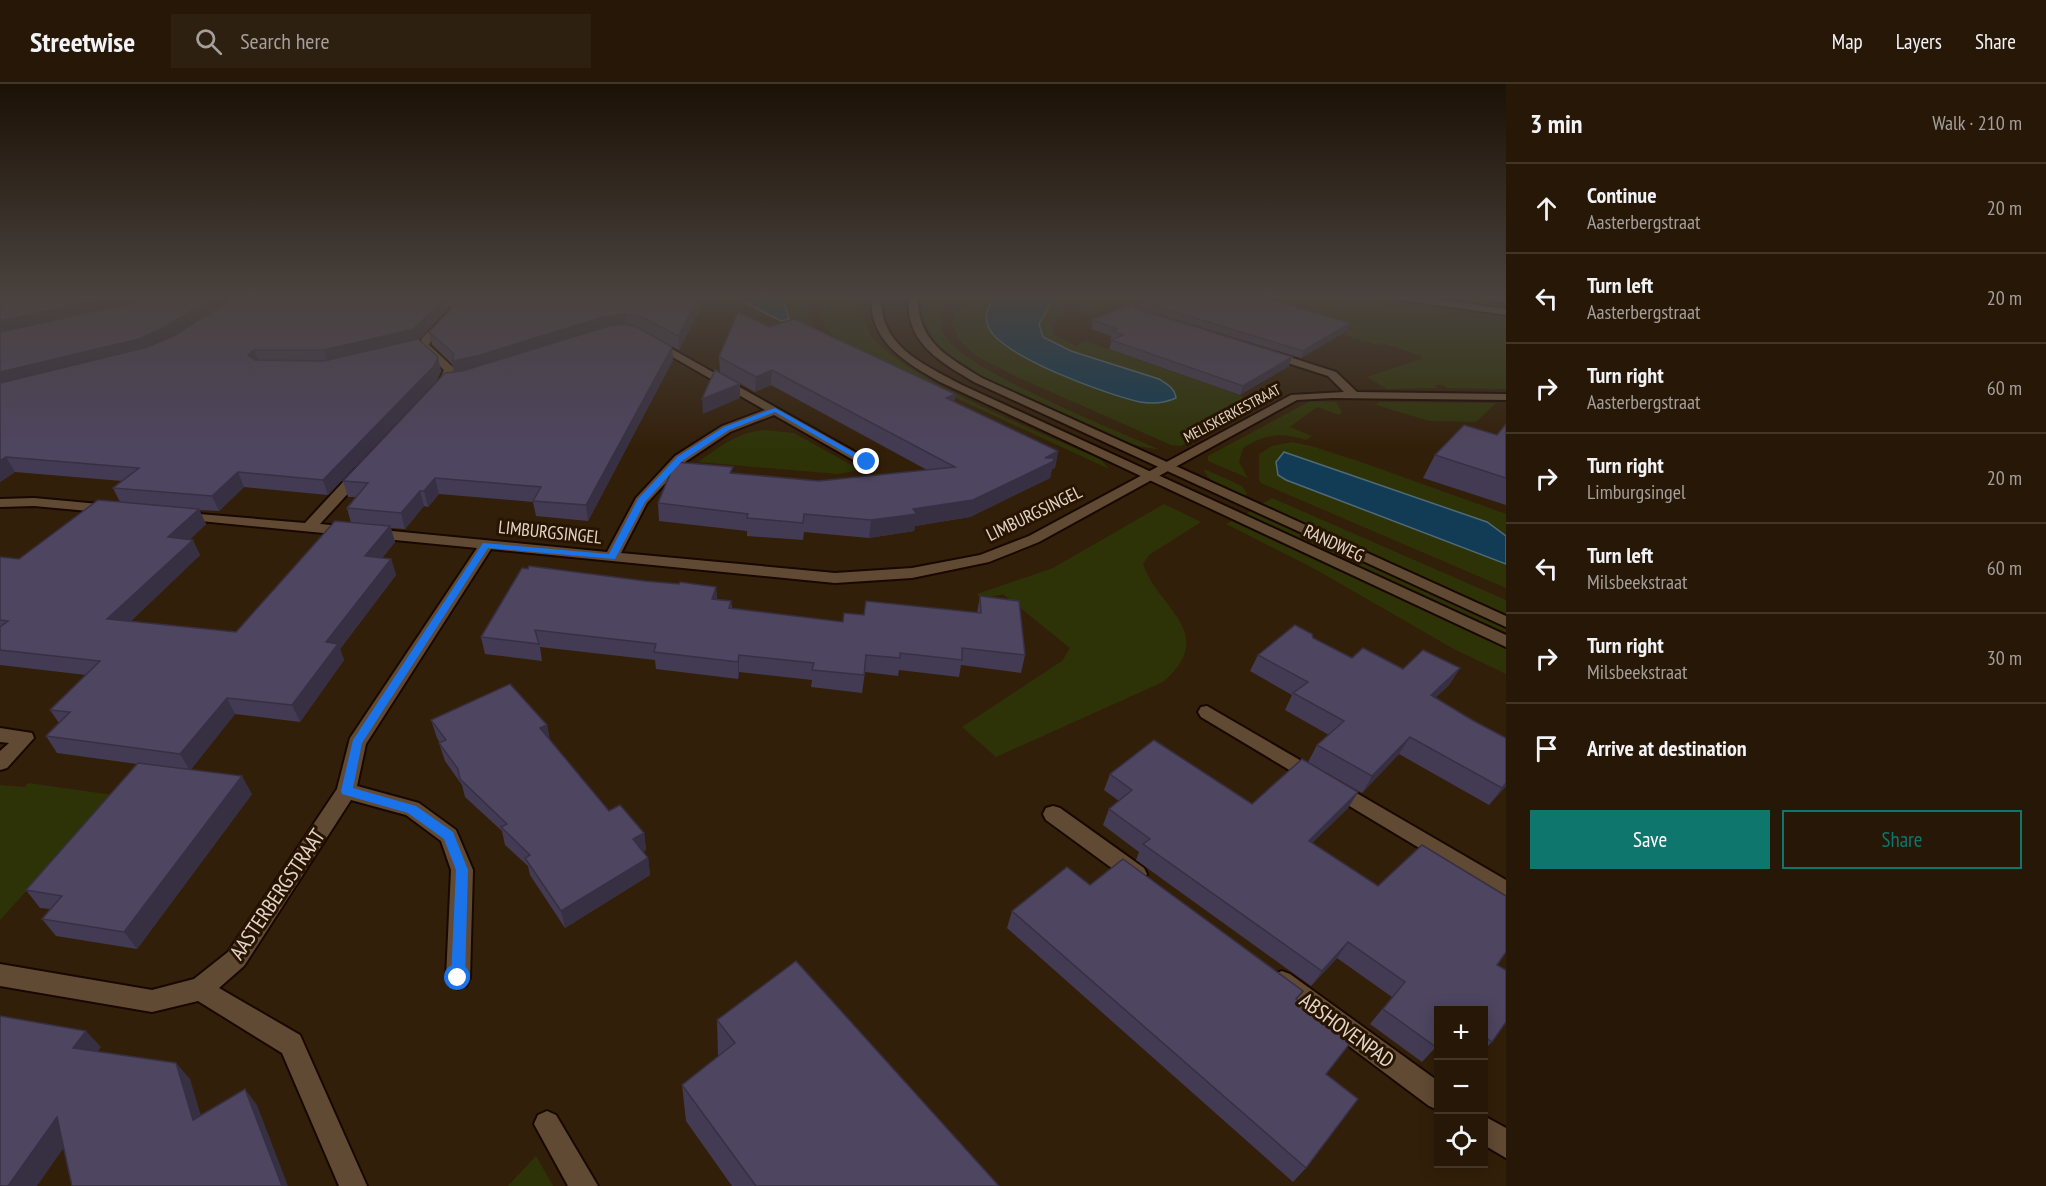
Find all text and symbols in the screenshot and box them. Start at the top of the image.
search box [171,14,591,68]
text: Streetwise [30,23,135,60]
icon: search [192,25,225,58]
text: Search here [240,27,330,55]
text: Map [1832,28,1863,55]
text: Layers [1896,28,1942,55]
text: Share [1975,28,2016,55]
text: 3 min [1530,107,1583,140]
text: Walk · 210 m [1932,110,2022,136]
text: Continue [1587,181,1657,209]
icon: ahead [1530,192,1563,225]
text: 20 m [1987,195,2022,221]
text: Aasterbergstraat [1587,209,1701,235]
text: Turn left [1587,271,1653,299]
icon: left [1530,282,1563,315]
text: 20 m [1987,285,2022,311]
text: Aasterbergstraat [1587,299,1701,325]
text: Turn right [1587,361,1664,389]
icon: right [1530,372,1563,405]
text: 60 m [1987,375,2022,401]
street label: MELISKERKESTRAAT [1180,379,1284,447]
text: Aasterbergstraat [1587,389,1701,415]
route end [853,448,879,474]
text: Turn right [1587,451,1664,479]
icon: right [1530,462,1563,495]
text: 20 m [1987,465,2022,491]
text: Limburgsingel [1587,479,1686,505]
street label: LIMBURGSINGEL [982,480,1086,546]
street label: LIMBURGSINGEL [497,515,603,549]
street label: RANDWEG [1300,519,1368,567]
text: Turn left [1587,541,1653,569]
icon: left [1530,552,1563,585]
text: 60 m [1987,555,2022,581]
text: Milsbeekstraat [1587,569,1688,595]
text: Turn right [1587,631,1664,659]
icon: right [1530,642,1563,675]
text: 30 m [1987,645,2022,671]
text: Milsbeekstraat [1587,659,1688,685]
icon: arrive [1530,732,1563,765]
text: Arrive at destination [1587,734,1747,762]
button: Save [1530,810,1770,869]
button: Share [1782,810,2022,869]
street label: AASTERBERGSTRAAT [223,823,331,965]
route start [444,964,470,990]
street label: ABSHOVENPAD [1294,987,1400,1073]
map controls [1434,1006,1488,1168]
button: + [1434,1006,1488,1060]
button: − [1434,1060,1488,1114]
button: locate [1434,1114,1488,1168]

